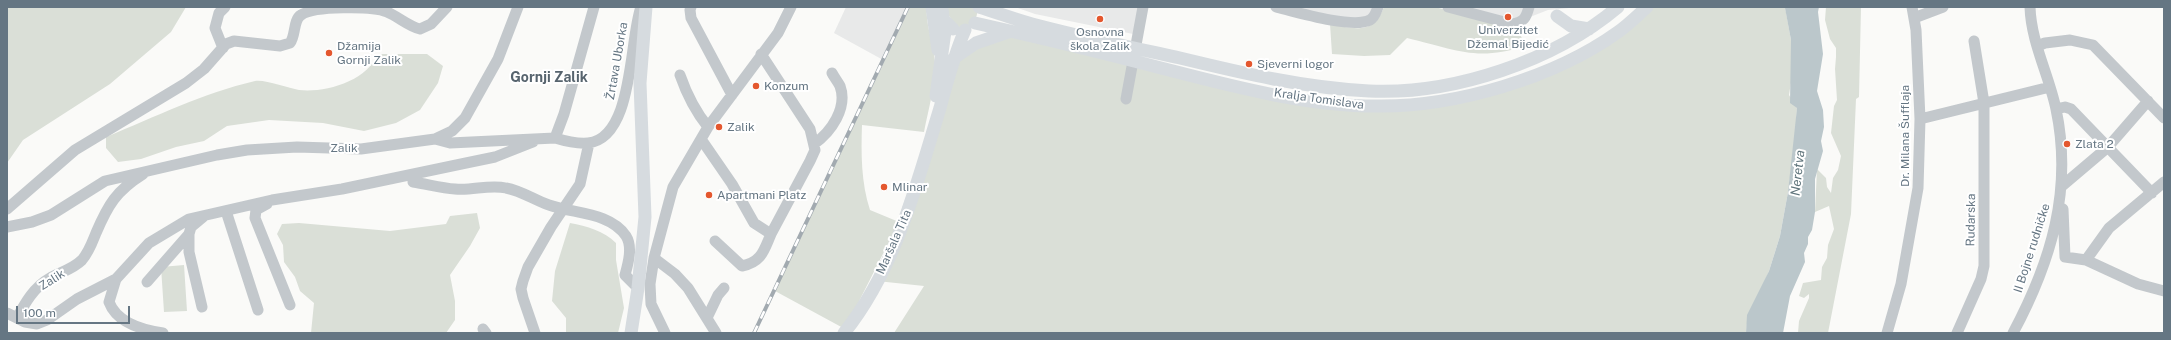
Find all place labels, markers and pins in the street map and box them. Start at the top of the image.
marker: Univerzitet Džemal Bijedić [1503,12,1513,22]
marker: Osnovna škola Zalik [1095,14,1105,24]
place label: Univerzitet Džemal Bijedić [1467,23,1549,51]
place label: Osnovna škola Zalik [1070,25,1130,53]
place label: Džamija Gornji Zalik [337,39,401,67]
marker: Džamija Gornji Zalik [324,48,334,58]
place label: Sjeverni logor [1257,57,1334,71]
marker: Sjeverni logor [1244,59,1254,69]
place label: Konzum [764,79,809,93]
marker: Konzum [751,81,761,91]
place label: Zalik [727,120,755,134]
marker: Zalik [714,122,724,132]
place label: Zlata 2 [2075,137,2114,151]
marker: Zlata 2 [2062,139,2072,149]
place label: Mlinar [892,180,927,194]
marker: Mlinar [879,182,889,192]
place label: Apartmani Platz [717,188,806,202]
marker: Apartmani Platz [704,190,714,200]

